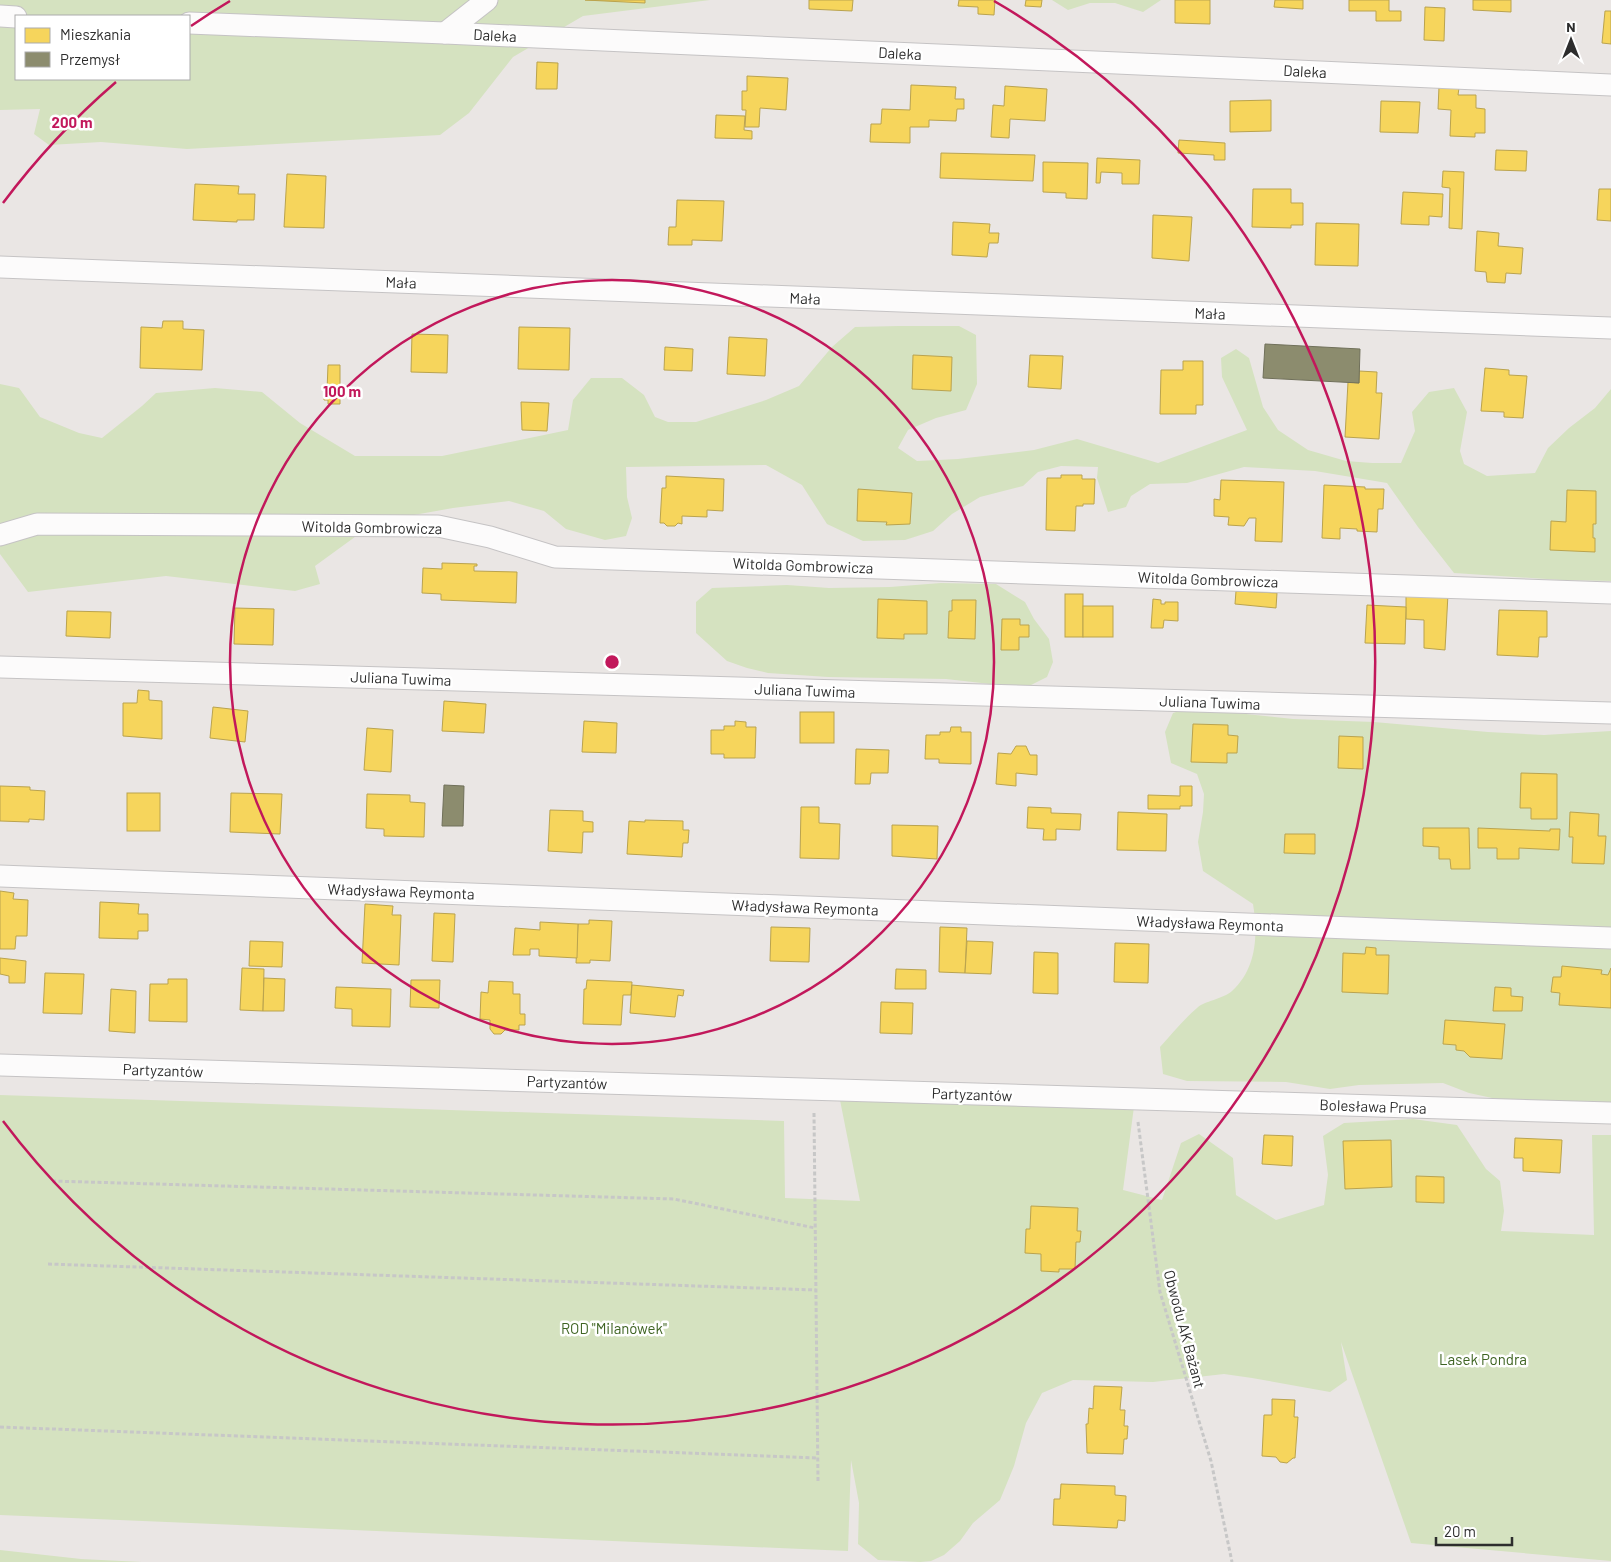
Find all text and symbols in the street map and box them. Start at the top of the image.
legend [15,15,190,80]
north arrow [1546,15,1596,65]
text: N [1566,18,1576,35]
text: Mieszkania [60,25,131,43]
street label: Daleka [473,25,517,45]
street label: Daleka [878,43,922,63]
text: Przemysł [60,50,120,68]
street label: Daleka [1283,61,1327,81]
text: 200 m [51,113,93,131]
street label: Mała [385,272,417,292]
street label: Mała [789,288,821,308]
street label: Mała [1194,303,1226,323]
text: 100 m [323,382,361,400]
street label: Witolda Gombrowicza [301,517,443,537]
street label: Witolda Gombrowicza [732,554,874,576]
street label: Witolda Gombrowicza [1137,568,1279,590]
centre of rings [603,653,621,671]
street label: Juliana Tuwima [350,667,452,689]
street label: Juliana Tuwima [754,679,856,701]
street label: Juliana Tuwima [1159,691,1261,713]
street label: Władysława Reymonta [327,879,475,903]
street label: Władysława Reymonta [731,895,879,919]
street label: Władysława Reymonta [1136,911,1284,935]
street label: Partyzantów [122,1060,204,1080]
street label: Partyzantów [526,1072,608,1092]
street label: Partyzantów [931,1084,1013,1104]
street label: Bolesława Prusa [1319,1095,1427,1117]
street label: Obwodu AK Bażant [1161,1268,1209,1390]
park label: ROD "Milanówek" [561,1319,667,1337]
park label: Lasek Pondra [1439,1350,1527,1368]
scale bar [1436,1514,1512,1546]
text: 20 m [1444,1522,1476,1540]

